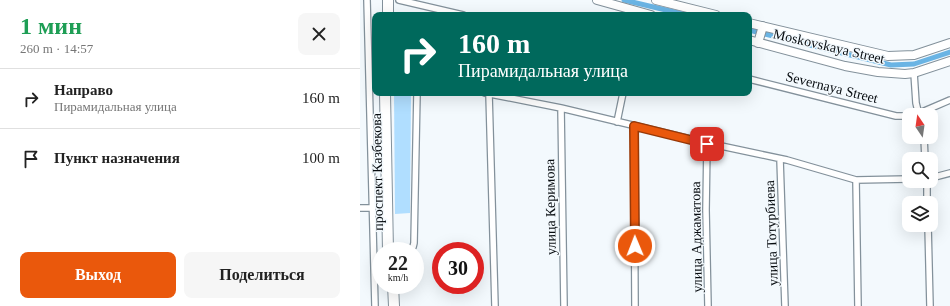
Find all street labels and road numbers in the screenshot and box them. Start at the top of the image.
street label: Moskovskaya Street [772,26,886,67]
street label: Severnaya Street [784,69,880,106]
street label: проспект Казбекова [369,112,386,231]
street label: улица Керимова [542,158,559,255]
street label: улица Тотурбиева [762,179,781,286]
street label: улица Аджаматова [688,180,705,293]

